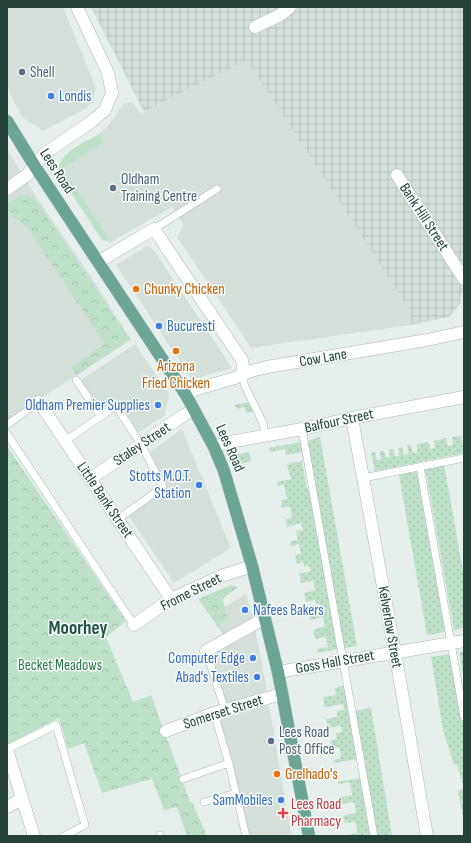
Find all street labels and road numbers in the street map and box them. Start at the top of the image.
street label: Lees Road [35,145,79,197]
street label: Bank Hill Street [395,180,453,255]
street label: Cow Lane [298,344,348,372]
street label: Balfour Street [303,404,376,438]
street label: Staley Street [110,418,175,470]
street label: Lees Road [211,421,249,475]
street label: Little Bank Street [73,458,138,542]
street label: Frome Street [157,568,225,615]
street label: Kelverlow Street [373,585,407,670]
street label: Goss Hall Street [294,646,376,678]
street label: Somerset Street [181,690,266,734]

